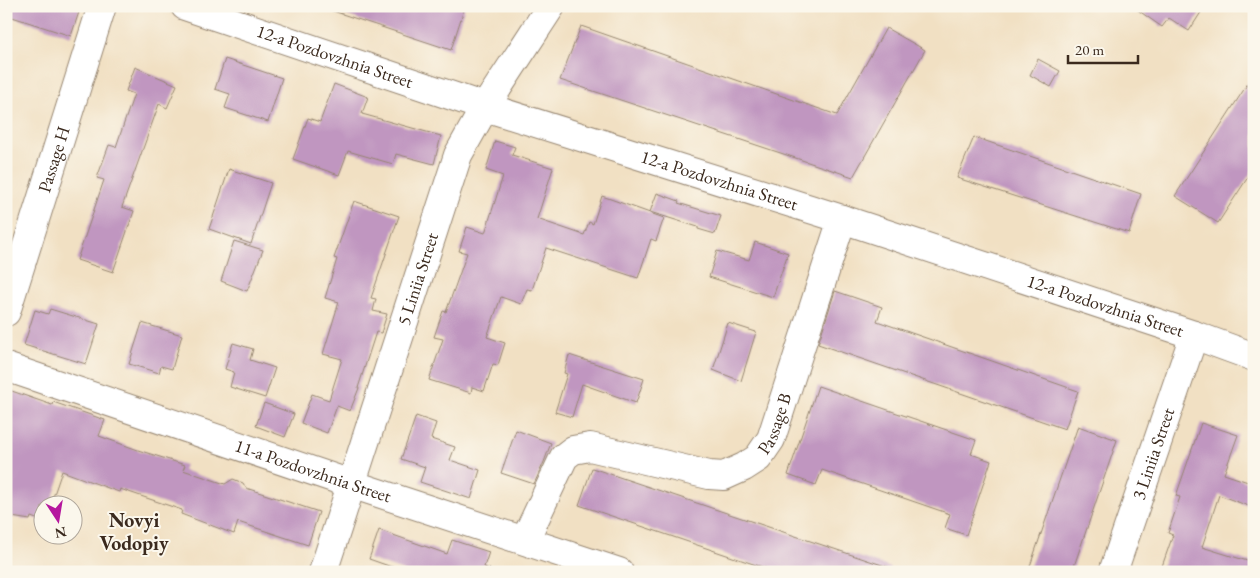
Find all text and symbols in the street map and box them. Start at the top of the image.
street label: 12-a Pozdovzhnia Street [254,19,416,93]
scale bar [1068,32,1138,64]
text: 20 m [1075,40,1104,59]
street label: Passage H [32,123,75,195]
street label: 12-a Pozdovzhnia Street [638,145,801,216]
street label: 5 Liniia Street [392,229,443,328]
street label: 12-a Pozdovzhnia Street [1024,269,1187,342]
street label: Passage B [752,390,796,459]
street label: 3 Liniia Street [1127,404,1179,503]
street label: 11-a Pozdovzhnia Street [232,433,394,507]
north arrow [32,496,82,546]
district label: Novyi Vodopiy [99,507,169,556]
text: N [53,523,68,543]

